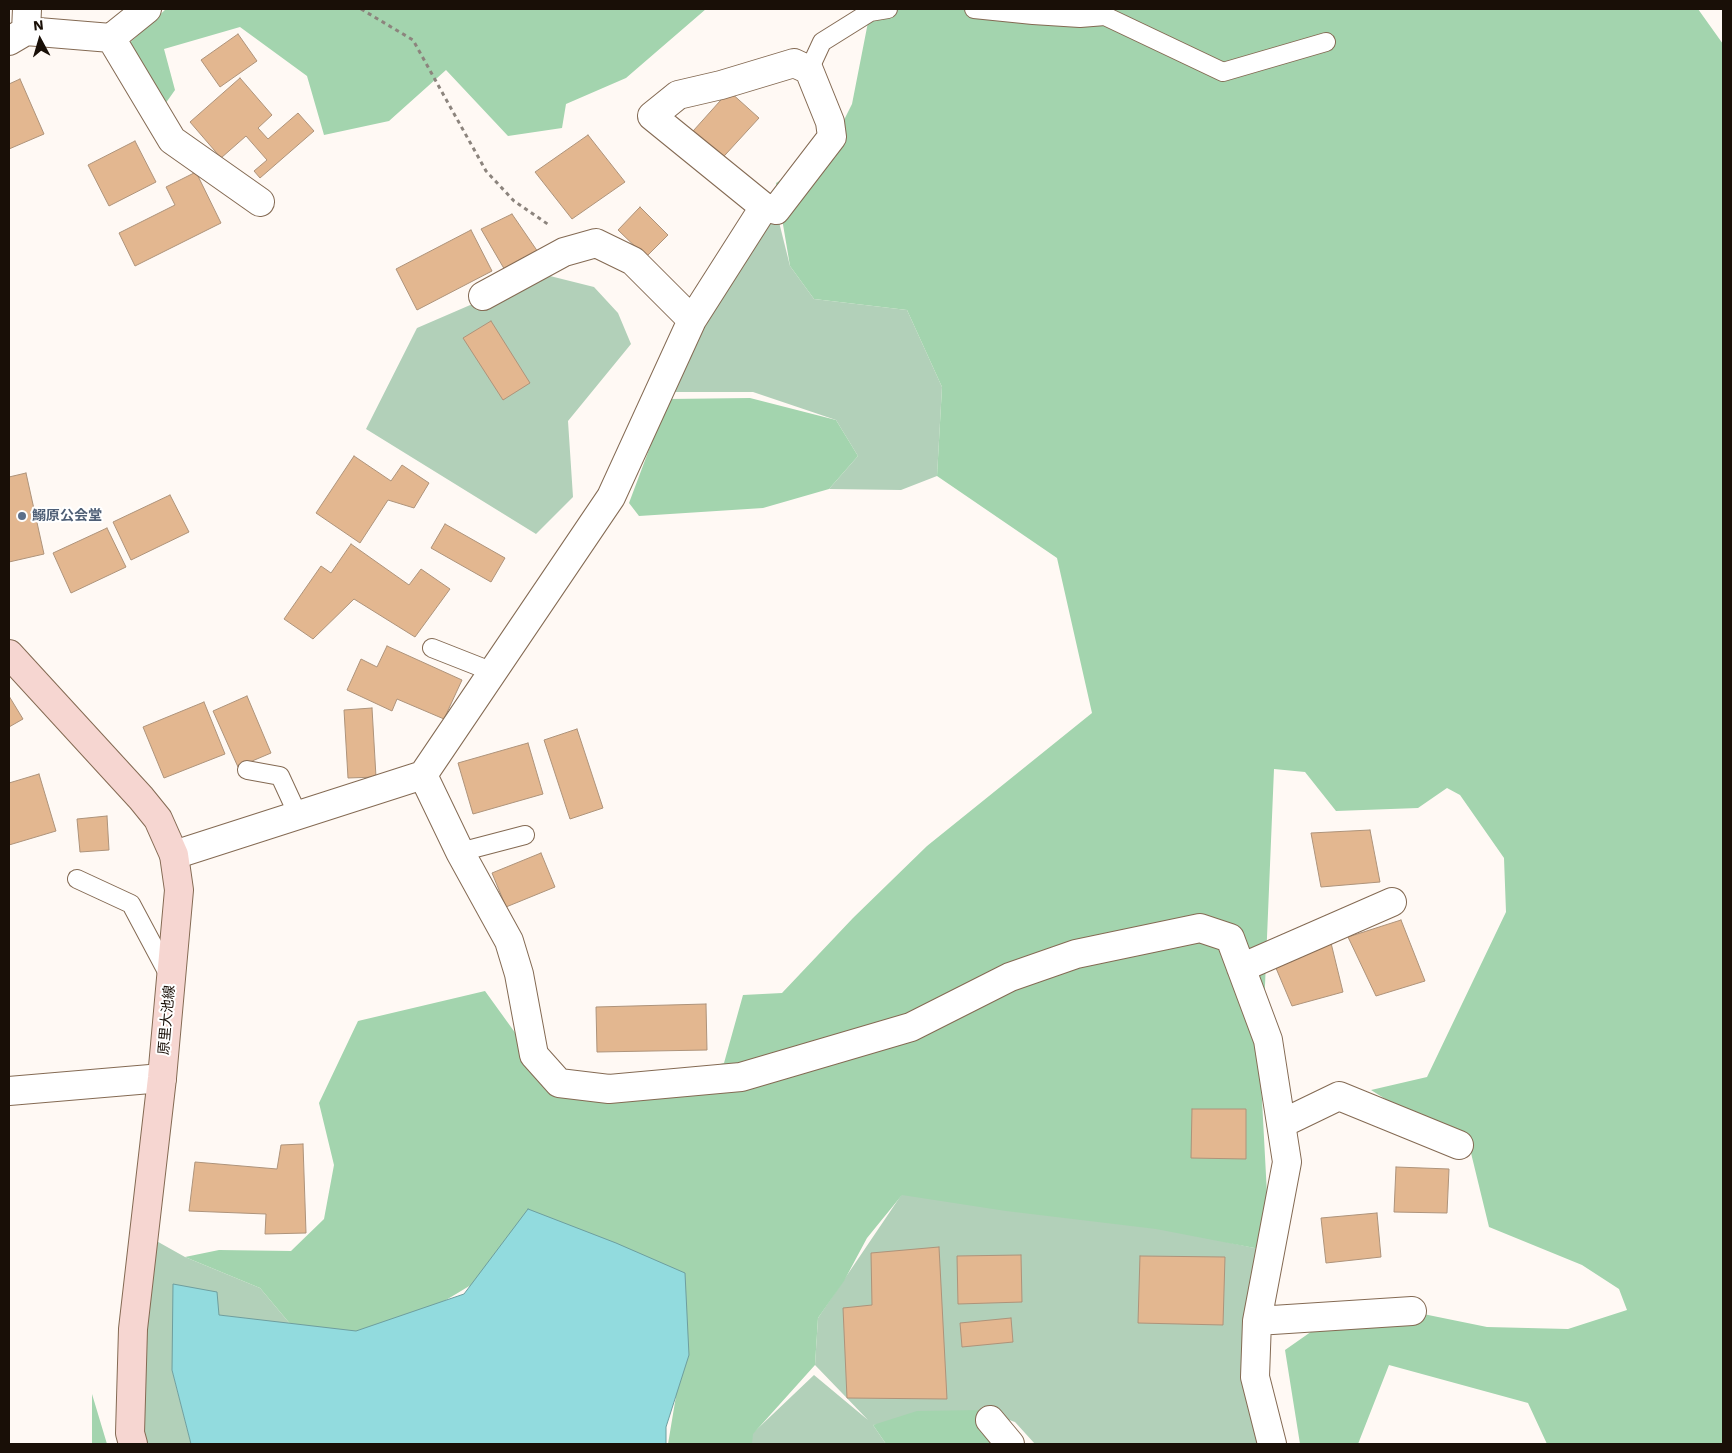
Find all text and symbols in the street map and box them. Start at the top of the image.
north arrow [15,15,65,65]
text: N [32,17,44,34]
place label: 鰯原公会堂 [32,508,102,524]
marker: 鰯原公会堂 [16,510,28,522]
street label: 原里大池線 [156,984,178,1056]

